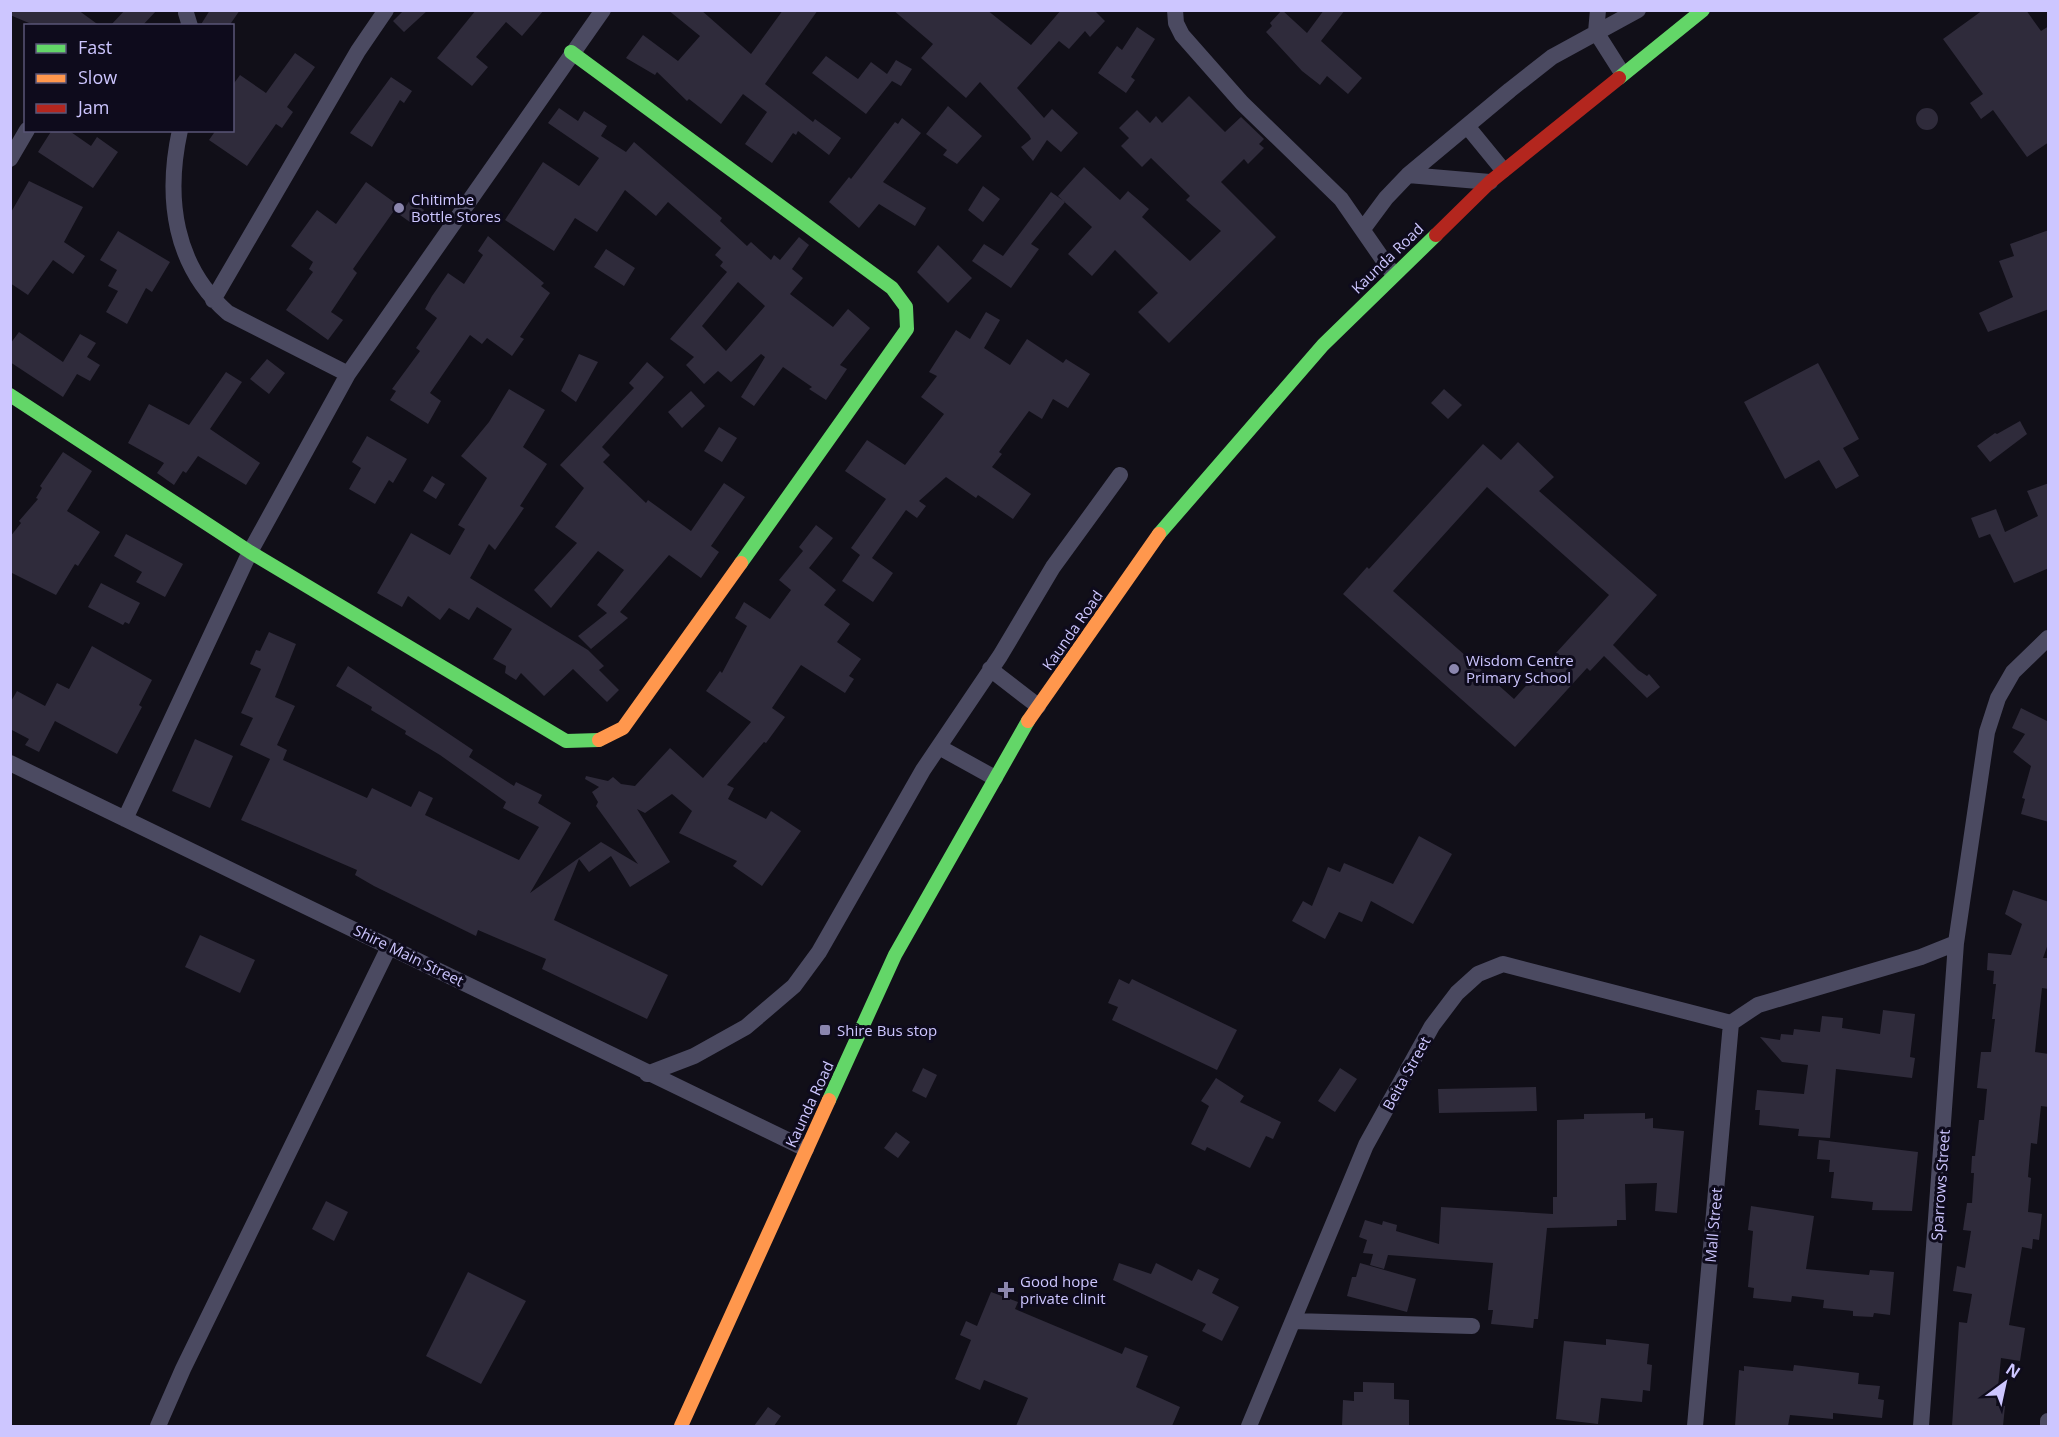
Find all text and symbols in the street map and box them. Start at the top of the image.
legend [24,24,234,132]
text: Fast [78,35,112,59]
text: Slow [78,65,117,89]
text: Jam [76,95,110,119]
place label: Chitimbe Bottle Stores [411,189,501,226]
marker: Chitimbe Bottle Stores [392,201,406,215]
street label: Kaunda Road [1347,218,1427,298]
street label: Kaunda Road [1037,586,1107,674]
place label: Wisdom Centre Primary School [1466,650,1574,687]
marker: Wisdom Centre Primary School [1447,662,1461,676]
street label: Shire Main Street [351,920,467,990]
place label: Shire Bus stop [837,1020,937,1040]
marker: Shire Bus stop [818,1023,832,1037]
street label: Beita Street [1378,1033,1434,1113]
street label: Kaunda Road [780,1058,838,1150]
street label: Sparrows Street [1926,1129,1954,1241]
street label: Mall Street [1700,1187,1726,1263]
place label: Good hope private clinit [1020,1271,1106,1308]
marker: Good hope private clinit [997,1281,1015,1299]
north arrow [1975,1353,2035,1413]
text: N [2002,1358,2025,1383]

